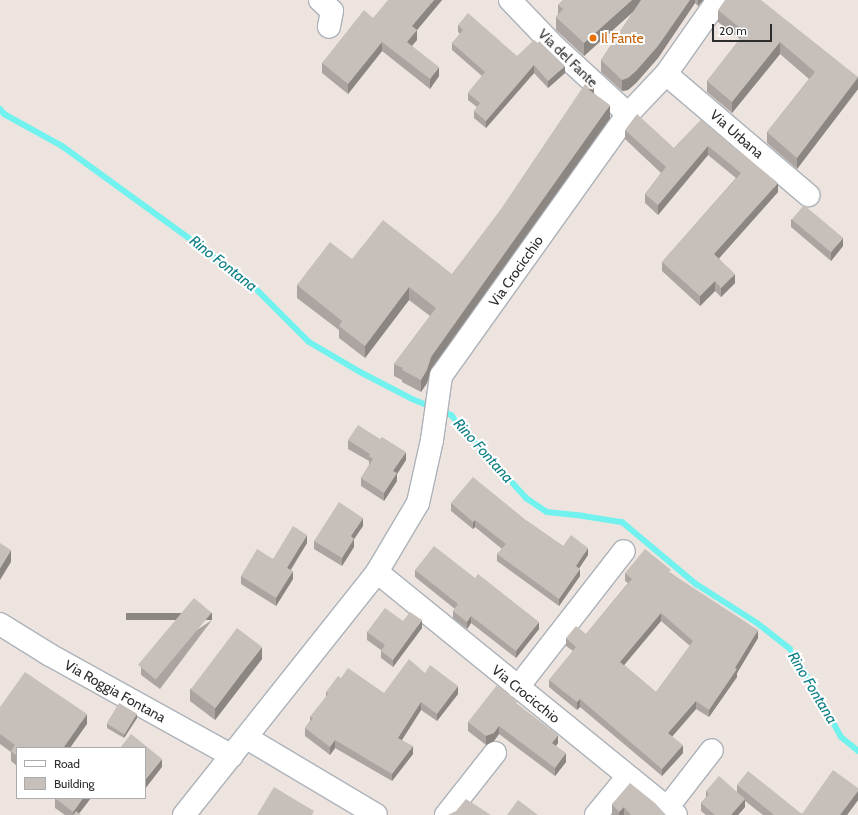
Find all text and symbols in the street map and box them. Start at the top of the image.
scale bar [714,16,774,42]
text: 20 m [719,23,747,38]
street label: Via del Fante [535,26,601,90]
place label: Il Fante [601,30,644,46]
marker: Il Fante [588,33,598,43]
street label: Via Urbana [707,106,767,162]
water label: Rino Fontana [186,232,260,296]
street label: Via Crocicchio [485,232,547,310]
water label: Rino Fontana [449,415,517,487]
water label: Rino Fontana [783,649,841,727]
street label: Via Roggia Fontana [62,656,168,726]
street label: Via Crocicchio [489,661,563,727]
legend [16,747,146,799]
text: Road [54,756,80,771]
text: Building [54,776,95,791]

